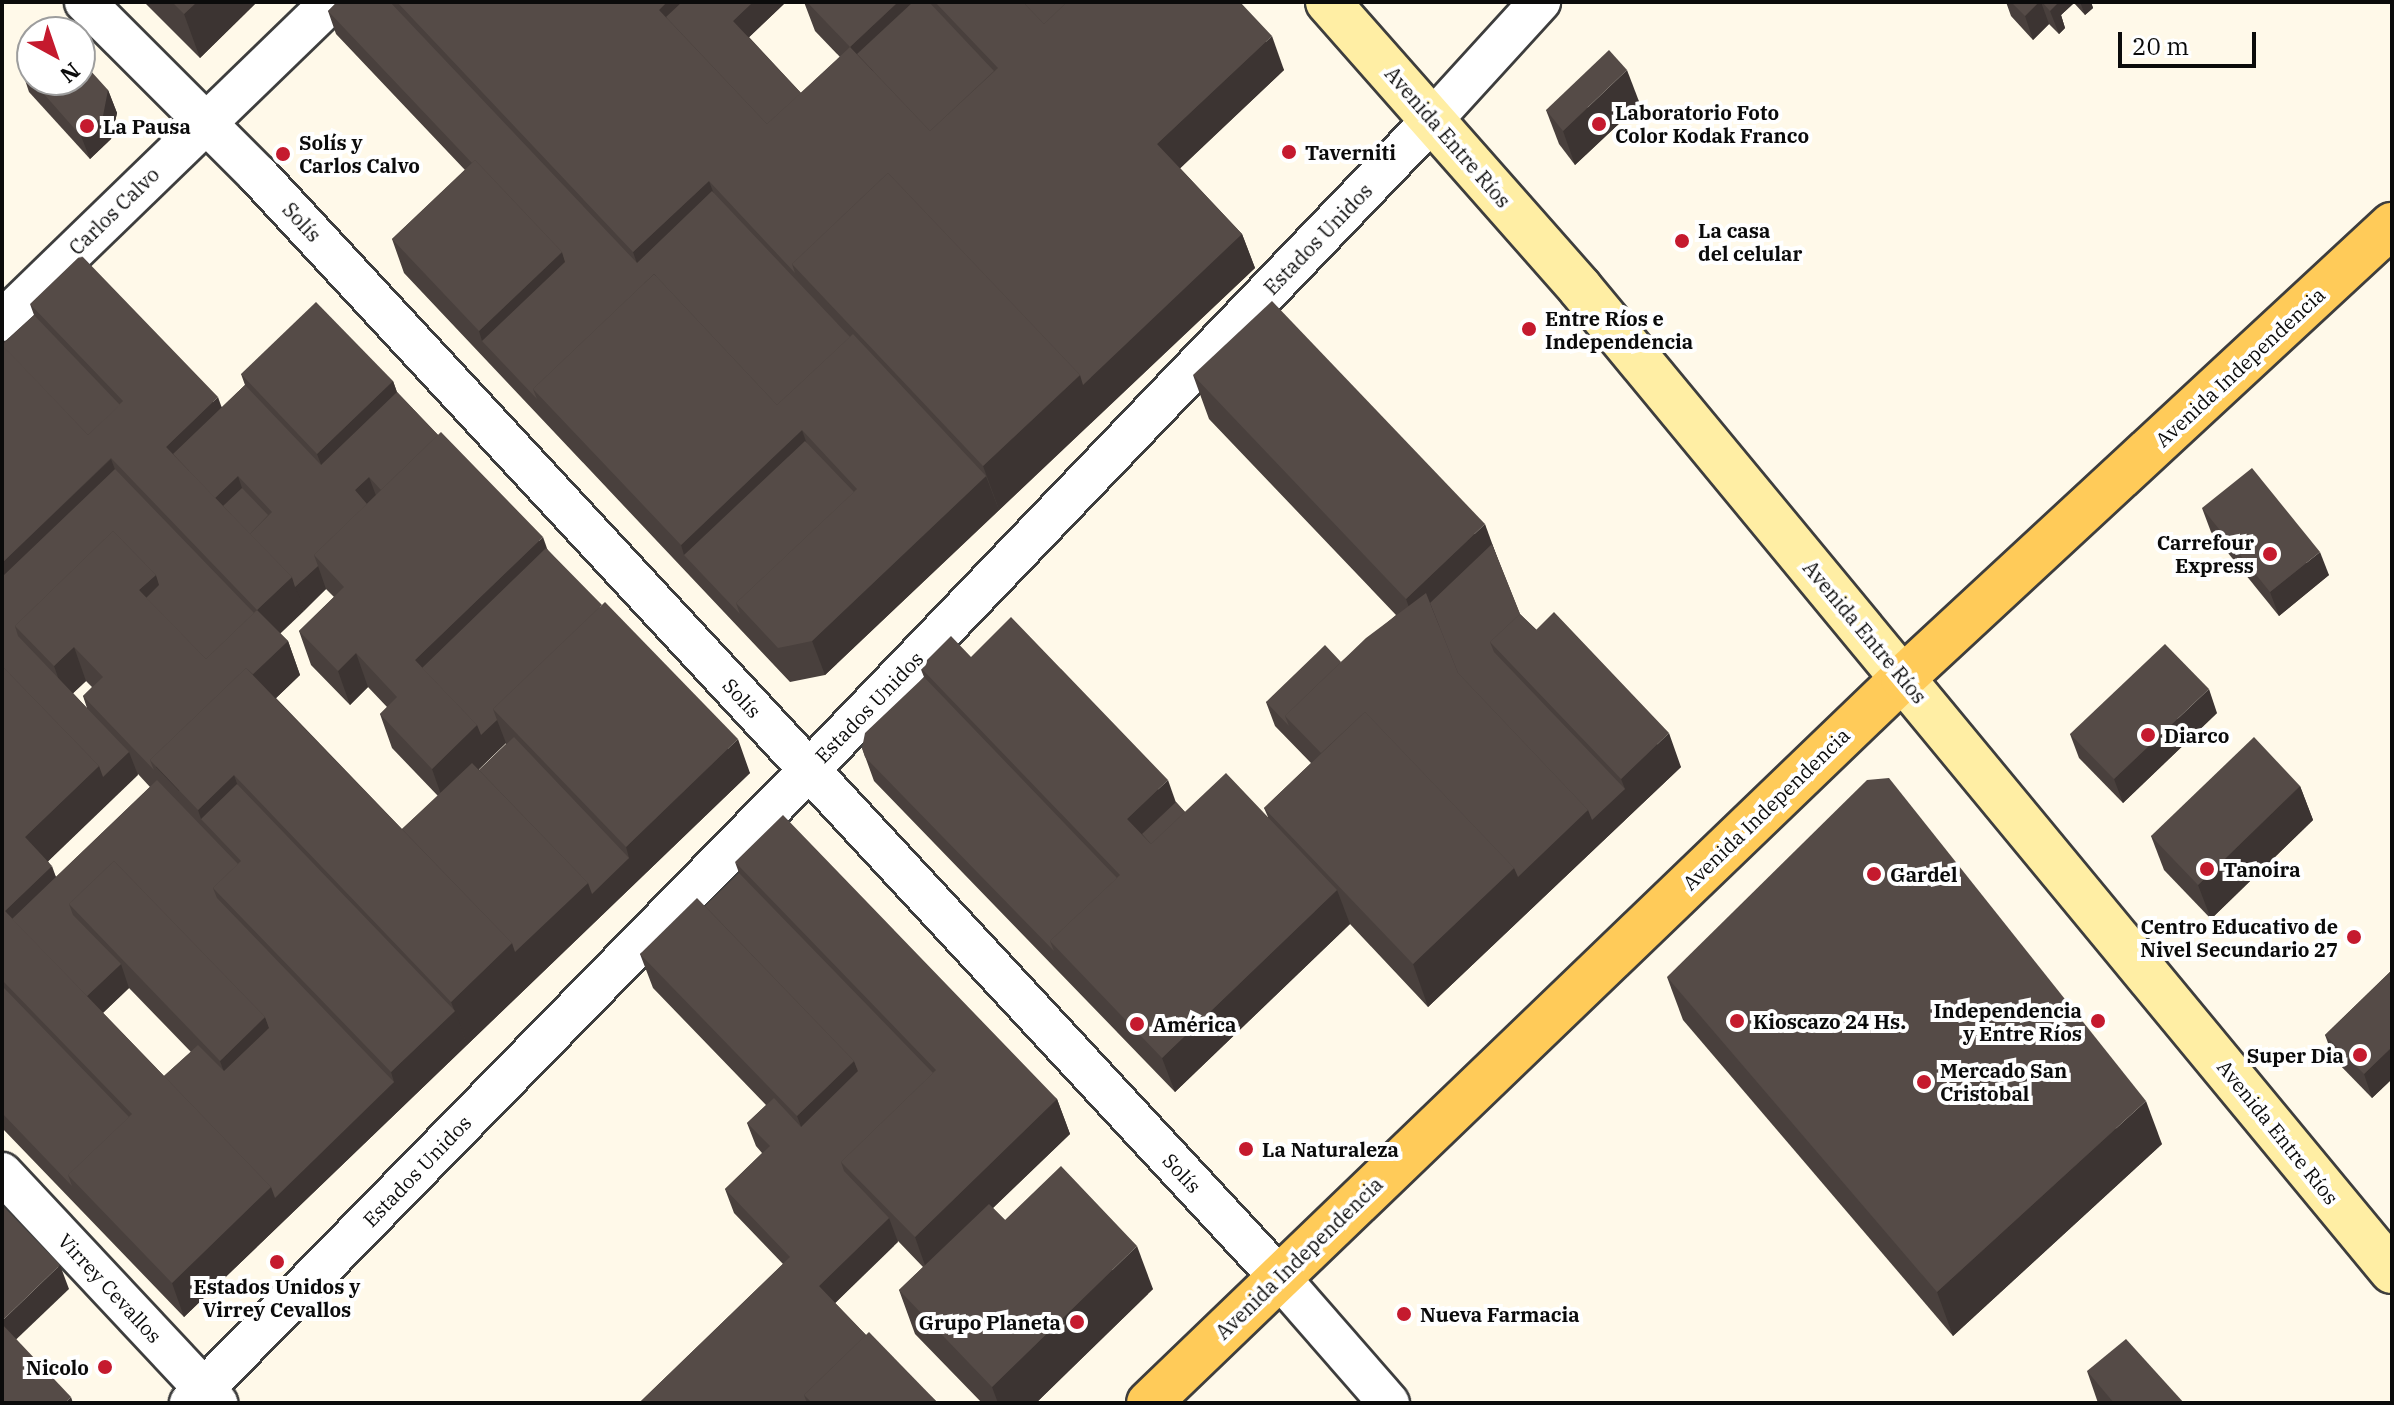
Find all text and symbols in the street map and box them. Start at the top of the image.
north arrow [16,16,96,96]
scale bar [2122,16,2260,66]
text: 20 m [2132,30,2189,62]
text: N [54,57,86,90]
street label: Avenida Entre Ríos [1380,62,1516,212]
place label: Laboratorio Foto Color Kodak Franco [1615,100,1809,147]
place label: La Pausa [103,114,191,138]
marker: Laboratorio Foto Color Kodak Franco [1590,115,1608,133]
marker: La Pausa [78,117,96,135]
place label: Solís y Carlos Calvo [299,130,420,177]
place label: Taverniti [1305,140,1396,164]
marker: Taverniti [1280,143,1298,161]
marker: Solís y Carlos Calvo [274,145,292,163]
street label: Carlos Calvo [64,162,164,260]
street label: Estados Unidos [1259,178,1377,300]
street label: Solís [278,197,326,247]
place label: La casa del celular [1698,218,1802,265]
marker: La casa del celular [1673,232,1691,250]
street label: Avenida Independencia [2150,282,2330,452]
place label: Entre Ríos e Independencia [1545,306,1693,353]
marker: Entre Ríos e Independencia [1520,320,1538,338]
place label: Carrefour Express [2157,530,2254,577]
marker: Carrefour Express [2261,545,2279,563]
street label: Avenida Entre Ríos [1798,556,1932,708]
street label: Estados Unidos [810,646,928,768]
street label: Solís [718,673,766,723]
street label: Avenida Independencia [1677,723,1855,895]
place label: Diarco [2164,723,2229,747]
marker: Diarco [2139,726,2157,744]
place label: Tanoira [2223,857,2301,881]
marker: Tanoira [2198,860,2216,878]
place label: Gardel [1890,862,1957,886]
marker: Gardel [1865,865,1883,883]
place label: Centro Educativo de Nivel Secundario 27 [2140,914,2338,961]
marker: Centro Educativo de Nivel Secundario 27 [2345,928,2363,946]
place label: Independencia y Entre Ríos [1934,998,2082,1045]
place label: Kioscazo 24 Hs. [1753,1009,1906,1033]
place label: América [1153,1012,1236,1036]
marker: Kioscazo 24 Hs. [1728,1012,1746,1030]
marker: Independencia y Entre Ríos [2089,1012,2107,1030]
marker: América [1128,1015,1146,1033]
place label: Super Dia [2247,1043,2344,1067]
marker: Super Dia [2351,1046,2369,1064]
street label: Avenida Entre Ríos [2212,1055,2344,1209]
place label: Mercado San Cristobal [1940,1058,2067,1105]
marker: Mercado San Cristobal [1915,1073,1933,1091]
street label: Estados Unidos [358,1110,476,1232]
place label: La Naturaleza [1262,1137,1399,1161]
marker: La Naturaleza [1237,1140,1255,1158]
street label: Solís [1158,1148,1206,1198]
street label: Avenida Independencia [1210,1172,1388,1344]
street label: Virrey Cevallos [53,1228,167,1348]
marker: Estados Unidos y Virrey Cevallos [268,1253,286,1271]
place label: Estados Unidos y Virrey Cevallos [194,1274,360,1321]
place label: Nueva Farmacia [1420,1302,1580,1326]
marker: Nueva Farmacia [1395,1305,1413,1323]
place label: Grupo Planeta [918,1310,1061,1334]
marker: Grupo Planeta [1068,1313,1086,1331]
place label: Nicolo [26,1355,89,1379]
marker: Nicolo [96,1358,114,1376]

